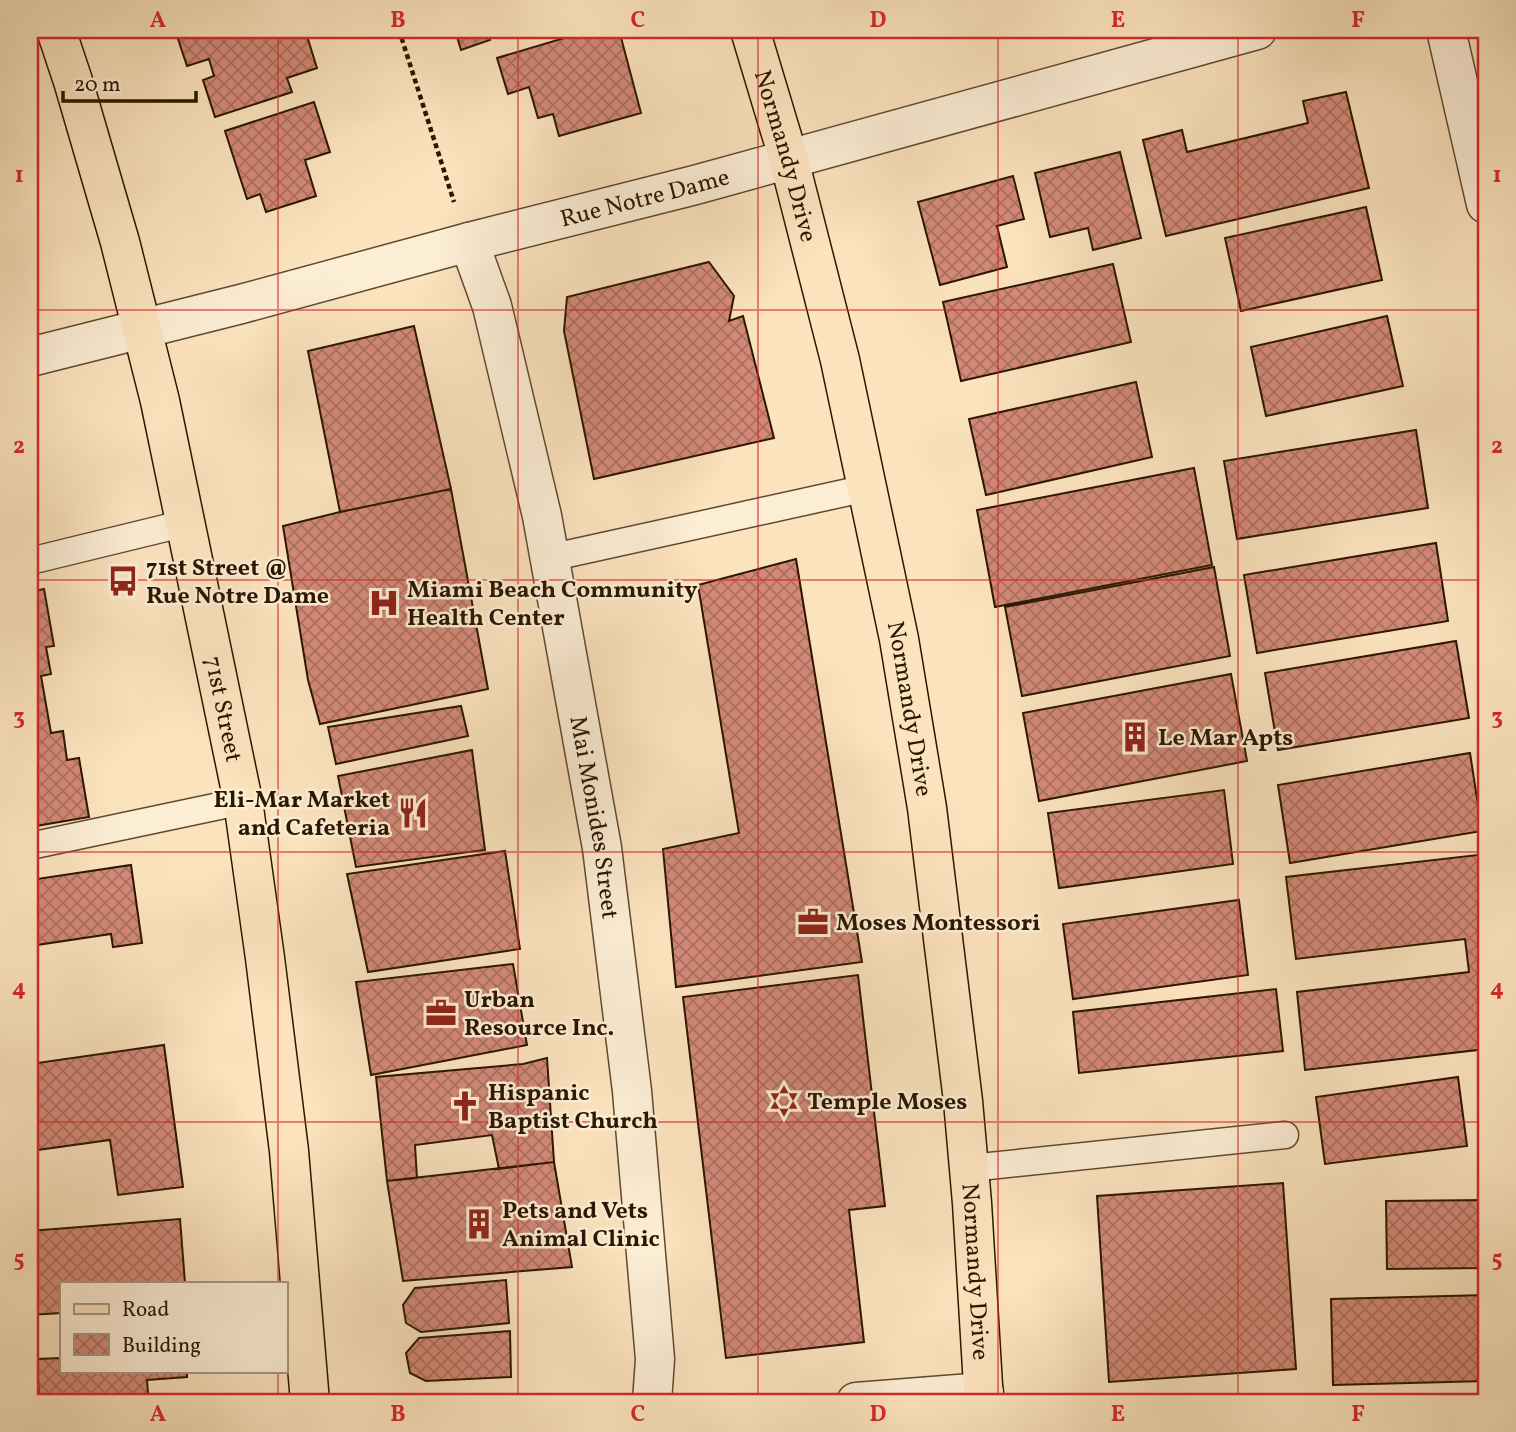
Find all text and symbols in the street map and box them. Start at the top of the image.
text: A [150,5,166,37]
text: B [390,5,406,37]
text: C [631,5,645,37]
text: D [870,5,887,37]
text: E [1111,5,1125,37]
text: F [1351,5,1365,37]
scale bar [63,60,196,104]
street label: Normandy Drive [744,66,824,246]
text: 20 m [74,71,120,100]
text: 1 [14,160,24,192]
text: 1 [1492,160,1502,192]
street label: Rue Notre Dame [557,161,734,237]
text: 2 [13,431,25,463]
text: 2 [1491,431,1503,463]
place label: 71st Street @ Rue Notre Dame [146,552,329,614]
bus stop icon: 71st Street @ Rue Notre Dame [106,564,140,598]
place label: Miami Beach Community Health Center [407,574,698,636]
hospital icon: Miami Beach Community Health Center [367,586,401,620]
street label: Normandy Drive [877,618,940,799]
street label: 71st Street [194,653,250,765]
text: 3 [13,702,25,734]
text: 3 [1491,702,1503,734]
street label: Mai Monides Street [559,713,626,921]
building icon: Le Mar Apts [1118,720,1152,754]
place label: Le Mar Apts [1158,722,1293,756]
place label: Eli-Mar Market and Cafeteria [214,784,390,846]
restaurant icon: Eli-Mar Market and Cafeteria [396,796,430,830]
office icon: Moses Montessori [796,905,830,939]
place label: Moses Montessori [836,907,1041,941]
text: 4 [12,973,26,1005]
text: 4 [1490,973,1504,1005]
place label: Urban Resource Inc. [464,984,614,1046]
office icon: Urban Resource Inc. [424,996,458,1030]
place label: Hispanic Baptist Church [488,1077,658,1139]
synagogue icon: Temple Moses [767,1084,801,1118]
place label: Temple Moses [807,1086,967,1120]
church icon: Hispanic Baptist Church [448,1089,482,1123]
street label: Normandy Drive [951,1182,996,1361]
place label: Pets and Vets Animal Clinic [502,1195,660,1257]
building icon: Pets and Vets Animal Clinic [462,1207,496,1241]
text: 5 [13,1244,25,1276]
text: 5 [1491,1244,1503,1276]
legend [60,1282,287,1372]
text: Road [122,1296,169,1325]
text: Building [122,1332,201,1361]
text: A [150,1399,166,1431]
text: B [390,1399,406,1431]
text: C [631,1399,645,1431]
text: D [870,1399,887,1431]
text: E [1111,1399,1125,1431]
text: F [1351,1399,1365,1431]

